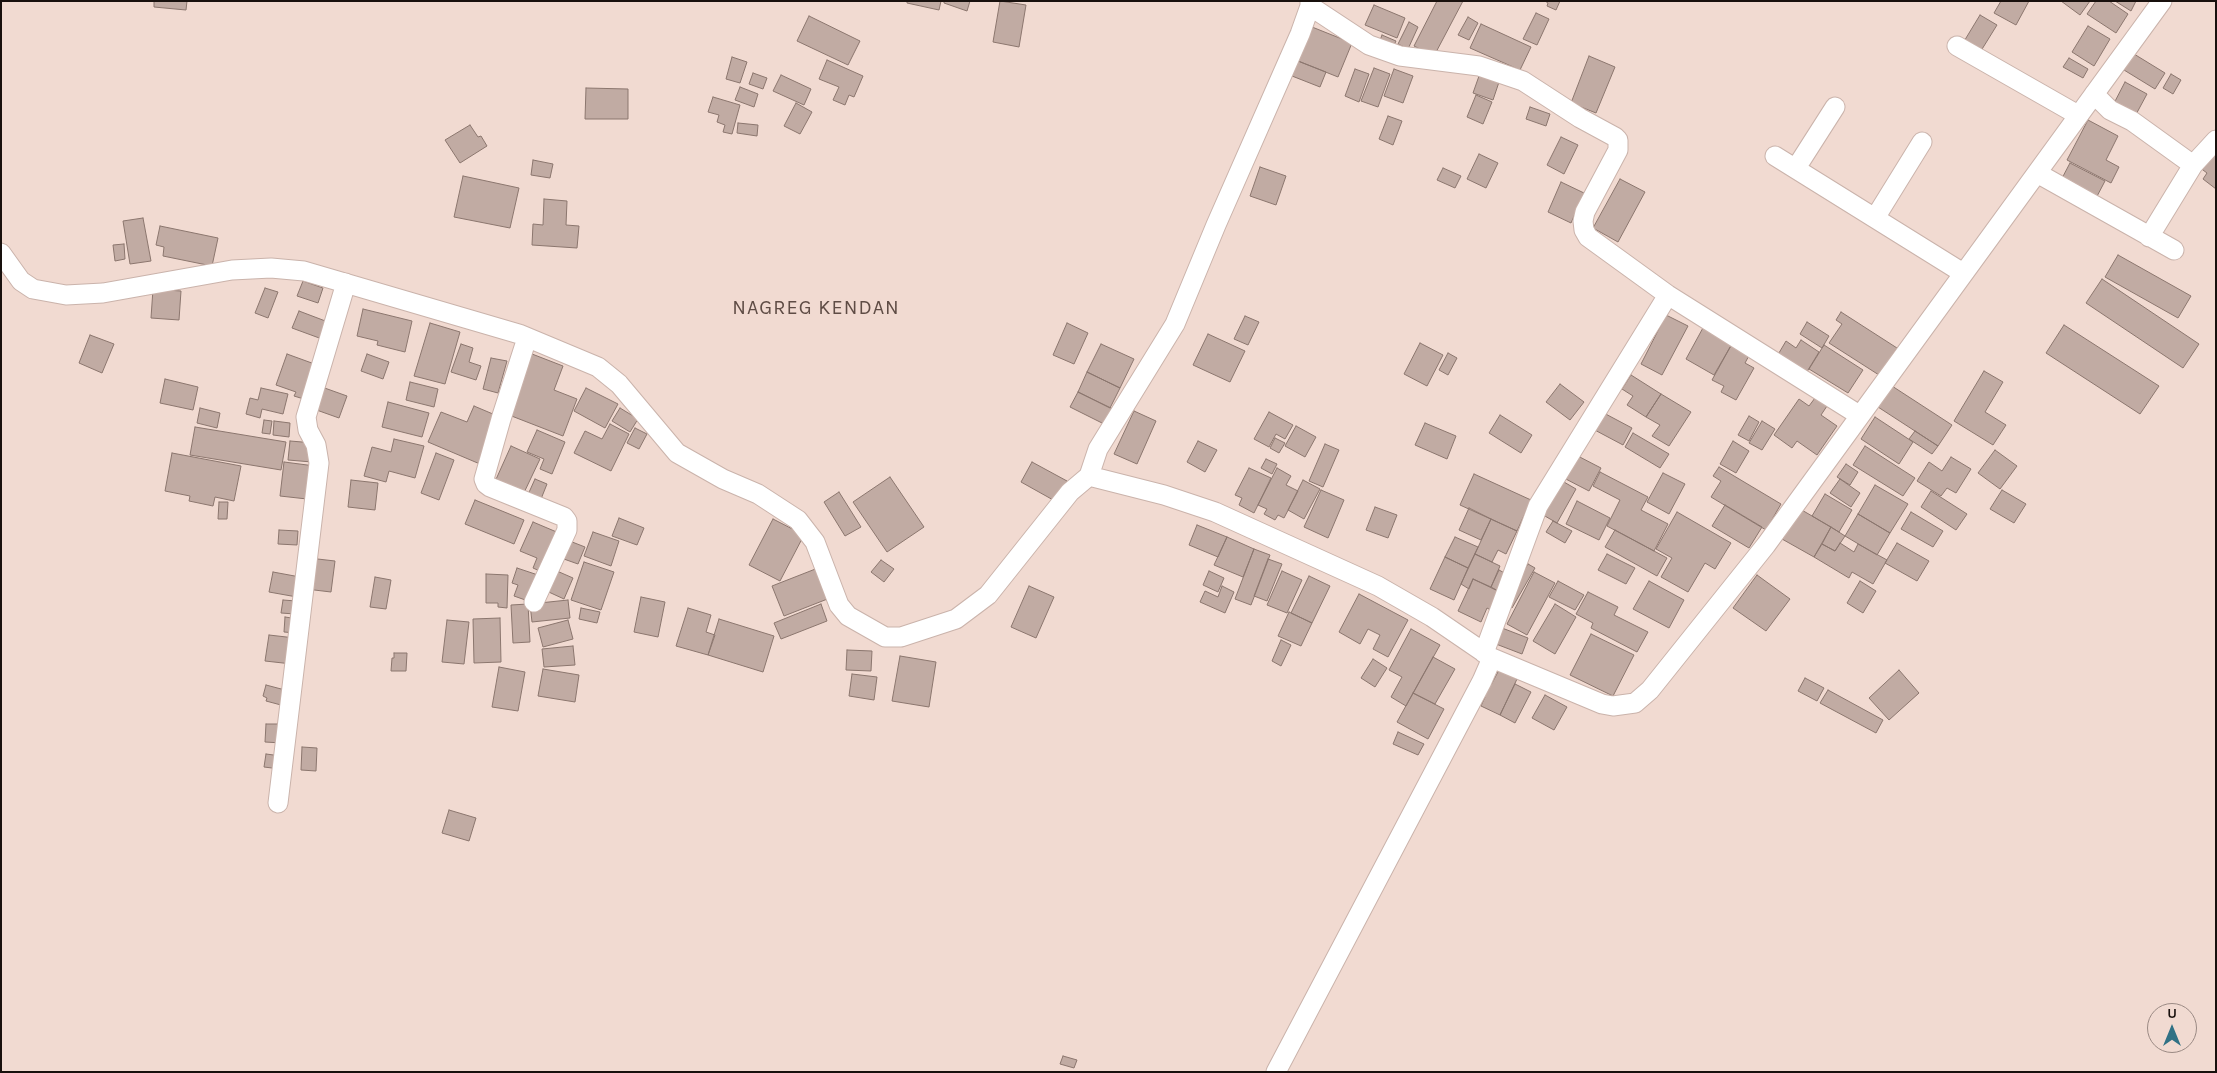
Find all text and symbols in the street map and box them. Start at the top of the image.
district label: NAGREG KENDAN [731,296,901,320]
north arrow [2147,1003,2197,1053]
text: U [2167,1005,2177,1022]

